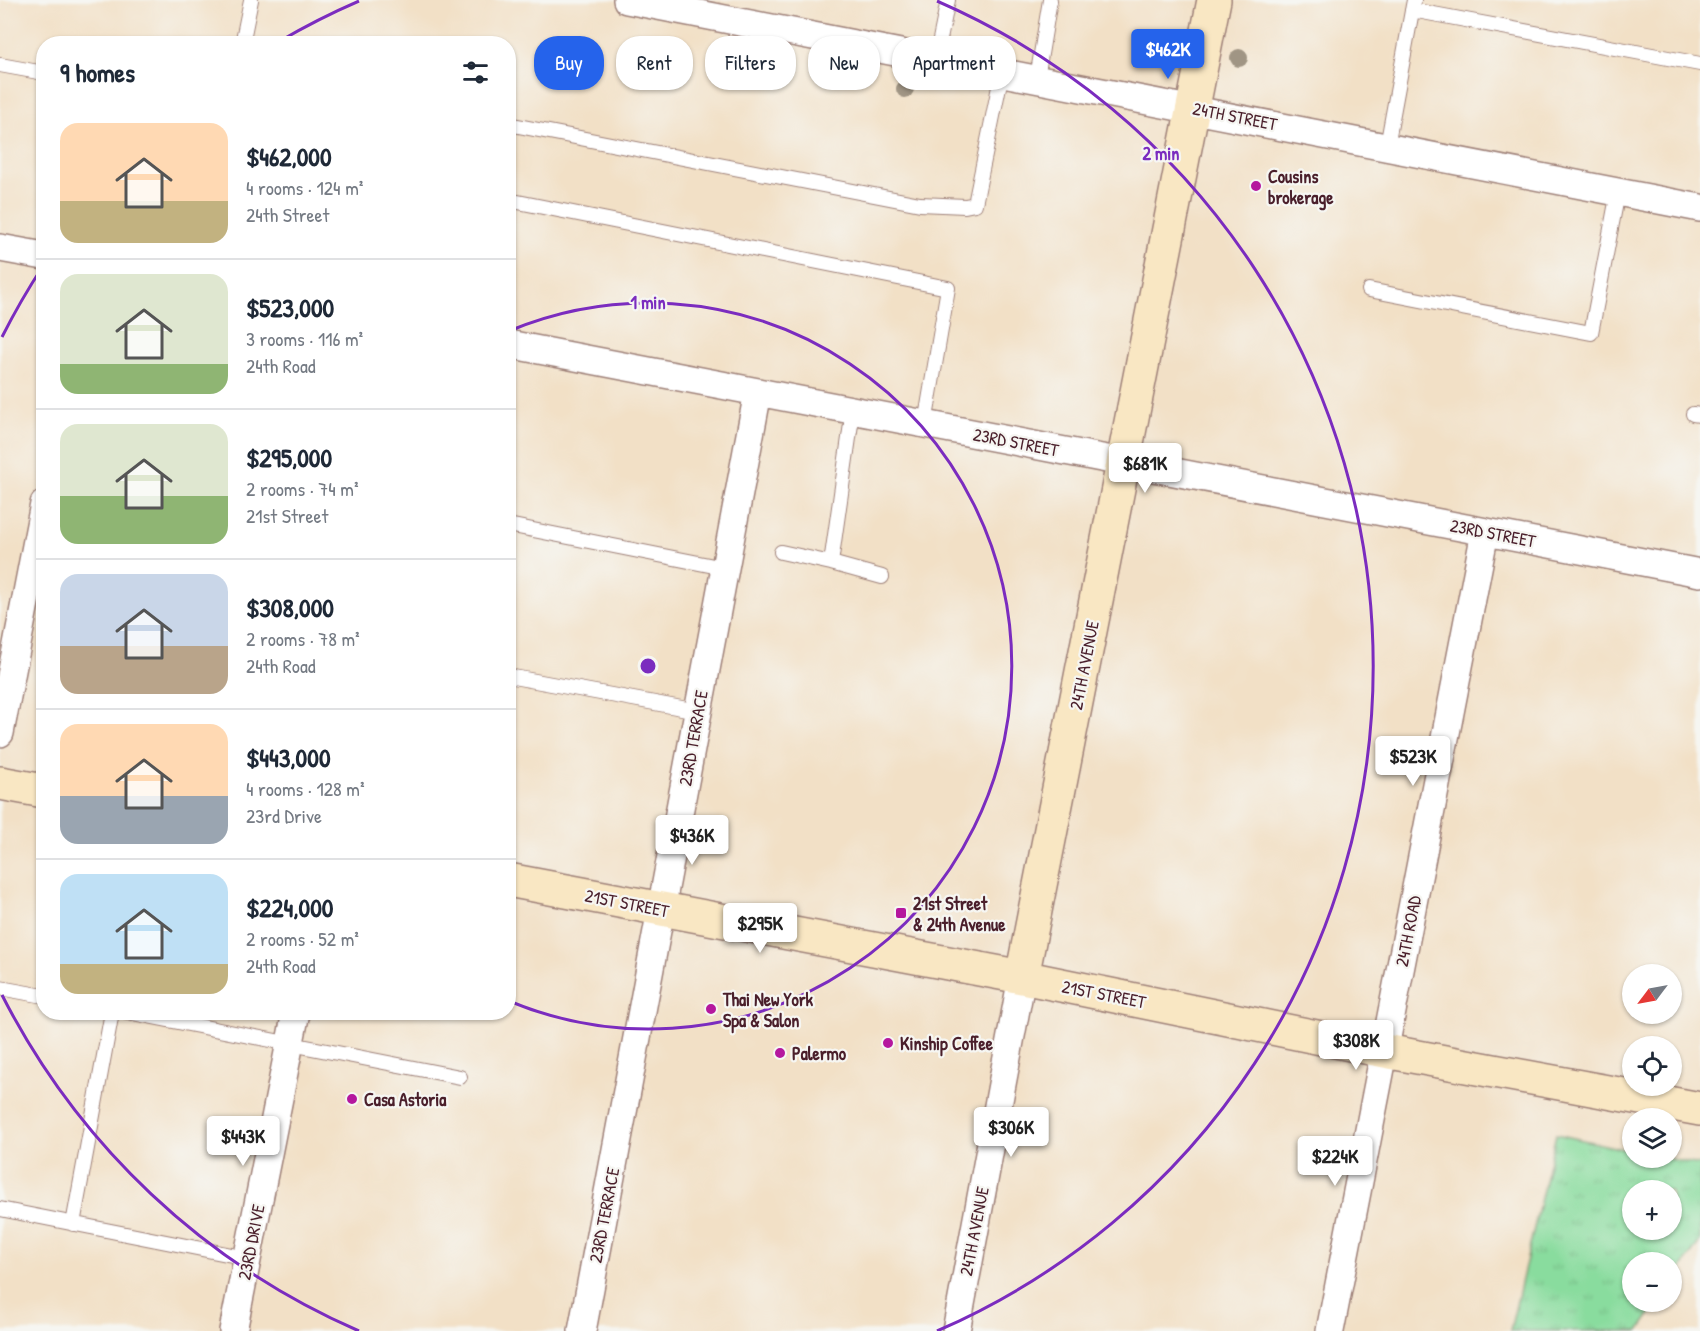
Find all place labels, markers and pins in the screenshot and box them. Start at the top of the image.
pin: $462K [1126,29,1210,80]
place label: Cousins brokerage [1268,164,1334,211]
marker: Cousins brokerage [1249,179,1263,193]
pin: $681K [1103,443,1187,494]
centre of rings [638,656,658,676]
pin: $523K [1371,736,1455,787]
pin: $436K [650,815,734,866]
place label: 21st Street & 24th Avenue [913,891,1006,937]
pin: $295K [718,903,802,954]
marker: 21st Street & 24th Avenue [894,906,908,920]
place label: Thai New York Spa & Salon [722,987,814,1034]
marker: Thai New York Spa & Salon [704,1002,718,1016]
pin: $308K [1314,1020,1398,1071]
place label: Kinship Coffee [900,1031,994,1057]
marker: Kinship Coffee [881,1036,895,1050]
place label: Palermo [792,1041,847,1066]
marker: Palermo [773,1046,787,1060]
place label: Casa Astoria [364,1087,447,1112]
marker: Casa Astoria [345,1092,359,1106]
pin: $306K [969,1107,1053,1158]
pin: $443K [201,1116,285,1167]
pin: $224K [1293,1136,1377,1187]

